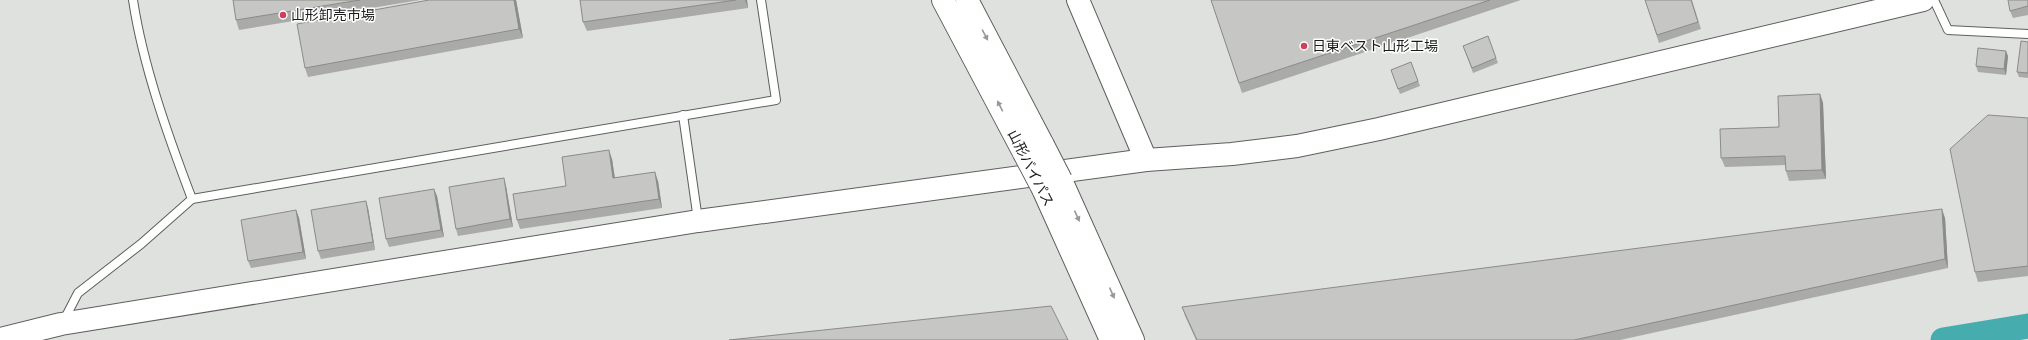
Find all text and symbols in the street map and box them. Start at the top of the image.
place label: 山形卸売市場 [291,7,375,23]
marker: 山形卸売市場 [278,10,288,20]
one-way arrow [982,29,988,40]
place label: 日東ベスト山形工場 [1312,38,1438,54]
marker: 日東ベスト山形工場 [1299,41,1309,51]
one-way arrow [997,100,1003,112]
street label: 山形バイパス [1005,127,1057,209]
one-way arrow [1074,210,1080,221]
one-way arrow [1109,288,1115,299]

